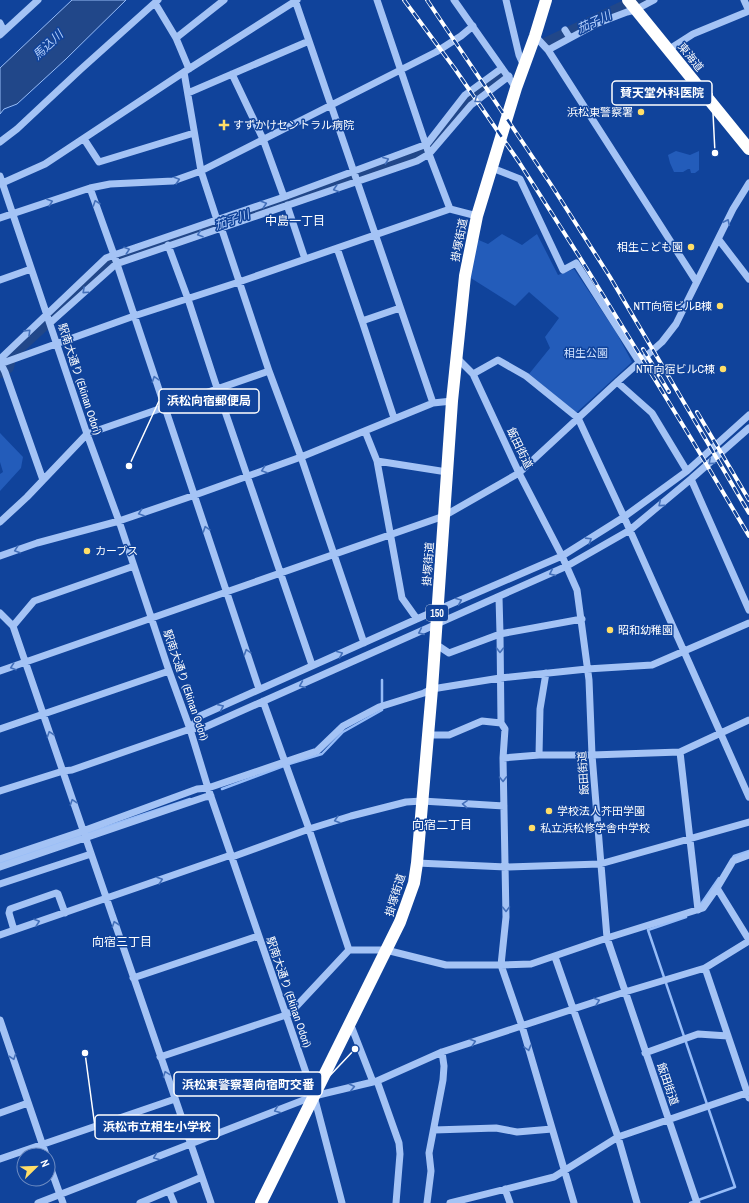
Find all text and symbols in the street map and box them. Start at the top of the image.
water label: 茄子川 [574,6,616,37]
water label: 馬込川 [29,26,68,63]
street label: 東海道 [675,40,707,74]
callout: 賛天堂外科医院 [612,81,712,105]
text: 賛天堂外科医院 [620,85,704,101]
one-way arrow [475,95,482,102]
place label: 浜松東警察署 [567,105,633,119]
marker: 浜松東警察署 [636,107,646,117]
place label: すずかけセントラル病院 [233,118,354,132]
marker: すずかけセントラル病院 [218,119,230,131]
one-way arrow [382,156,389,164]
one-way arrow [173,176,180,184]
one-way arrow [333,184,340,192]
one-way arrow [46,198,53,206]
one-way arrow [92,200,100,207]
one-way arrow [260,200,267,209]
water label: 茄子川 [212,206,254,233]
district label: 中島一丁目 [265,213,325,229]
street label: 掛塚街道 [448,217,470,263]
one-way arrow [722,219,730,226]
one-way arrow [196,229,203,238]
place label: 相生こども園 [617,240,683,254]
marker: 相生こども園 [686,242,696,252]
one-way arrow [124,246,131,255]
one-way arrow [83,286,90,293]
place label: NTT向宿ビルB棟 [633,299,712,313]
marker: NTT向宿ビルB棟 [715,301,725,311]
street label: 駅南大通り (Ekinan Odori) [55,321,105,437]
one-way arrow [23,329,31,337]
park label: 相生公園 [564,346,608,360]
place label: NTT向宿ビルC棟 [636,362,715,376]
marker: NTT向宿ビルC棟 [718,364,728,374]
one-way arrow [151,376,160,383]
callout: 浜松向宿郵便局 [159,389,259,413]
text: 浜松向宿郵便局 [167,393,251,409]
street label: 飯田街道 [504,425,536,471]
one-way arrow [708,457,716,464]
one-way arrow [261,465,268,474]
one-way arrow [659,499,666,506]
one-way arrow [138,508,145,517]
one-way arrow [202,526,211,533]
one-way arrow [585,537,592,544]
street label: 掛塚街道 [419,542,437,586]
place label: カーブス [95,544,138,558]
one-way arrow [13,545,20,554]
marker: カーブス [82,546,92,556]
one-way arrow [549,568,556,576]
one-way arrow [455,597,462,605]
road number: 150 [426,605,448,621]
place label: 昭和幼稚園 [618,623,673,637]
marker: 昭和幼稚園 [605,625,615,635]
one-way arrow [417,627,425,635]
street label: 駅南大通り (Ekinan Odori) [160,628,212,742]
one-way arrow [496,647,504,653]
one-way arrow [243,649,252,656]
one-way arrow [336,650,343,658]
one-way arrow [9,662,16,671]
one-way arrow [298,680,305,688]
one-way arrow [218,703,225,711]
one-way arrow [46,731,55,738]
street label: 飯田街道 [574,751,592,795]
one-way arrow [499,776,507,782]
one-way arrow [69,798,78,805]
one-way arrow [462,799,468,808]
place label: 学校法人芥田学園 [557,804,645,818]
marker: 学校法人芥田学園 [544,806,554,816]
one-way arrow [334,815,341,824]
district label: 向宿二丁目 [412,817,472,833]
place label: 私立浜松修学舎中学校 [540,821,650,835]
marker: 私立浜松修学舎中学校 [527,823,537,833]
street label: 掛塚街道 [382,872,408,918]
one-way arrow [156,876,163,885]
one-way arrow [502,906,510,912]
one-way arrow [33,919,40,927]
one-way arrow [111,921,119,928]
district label: 向宿三丁目 [92,934,152,950]
street label: 駅南大通り (Ekinan Odori) [263,935,315,1049]
one-way arrow [593,998,600,1006]
one-way arrow [469,1038,476,1047]
one-way arrow [524,1044,532,1051]
one-way arrow [8,1053,16,1060]
street label: 飯田街道 [654,1061,682,1107]
one-way arrow [163,1070,171,1077]
callout: 浜松東警察署向宿町交番 [174,1072,322,1096]
text: 浜松東警察署向宿町交番 [182,1077,315,1093]
one-way arrow [348,1084,355,1092]
one-way arrow [274,1105,281,1113]
callout: 浜松市立相生小学校 [95,1115,219,1139]
text: 浜松市立相生小学校 [103,1119,211,1135]
north arrow [16,1147,56,1187]
one-way arrow [153,1153,160,1161]
text: N [37,1157,53,1169]

